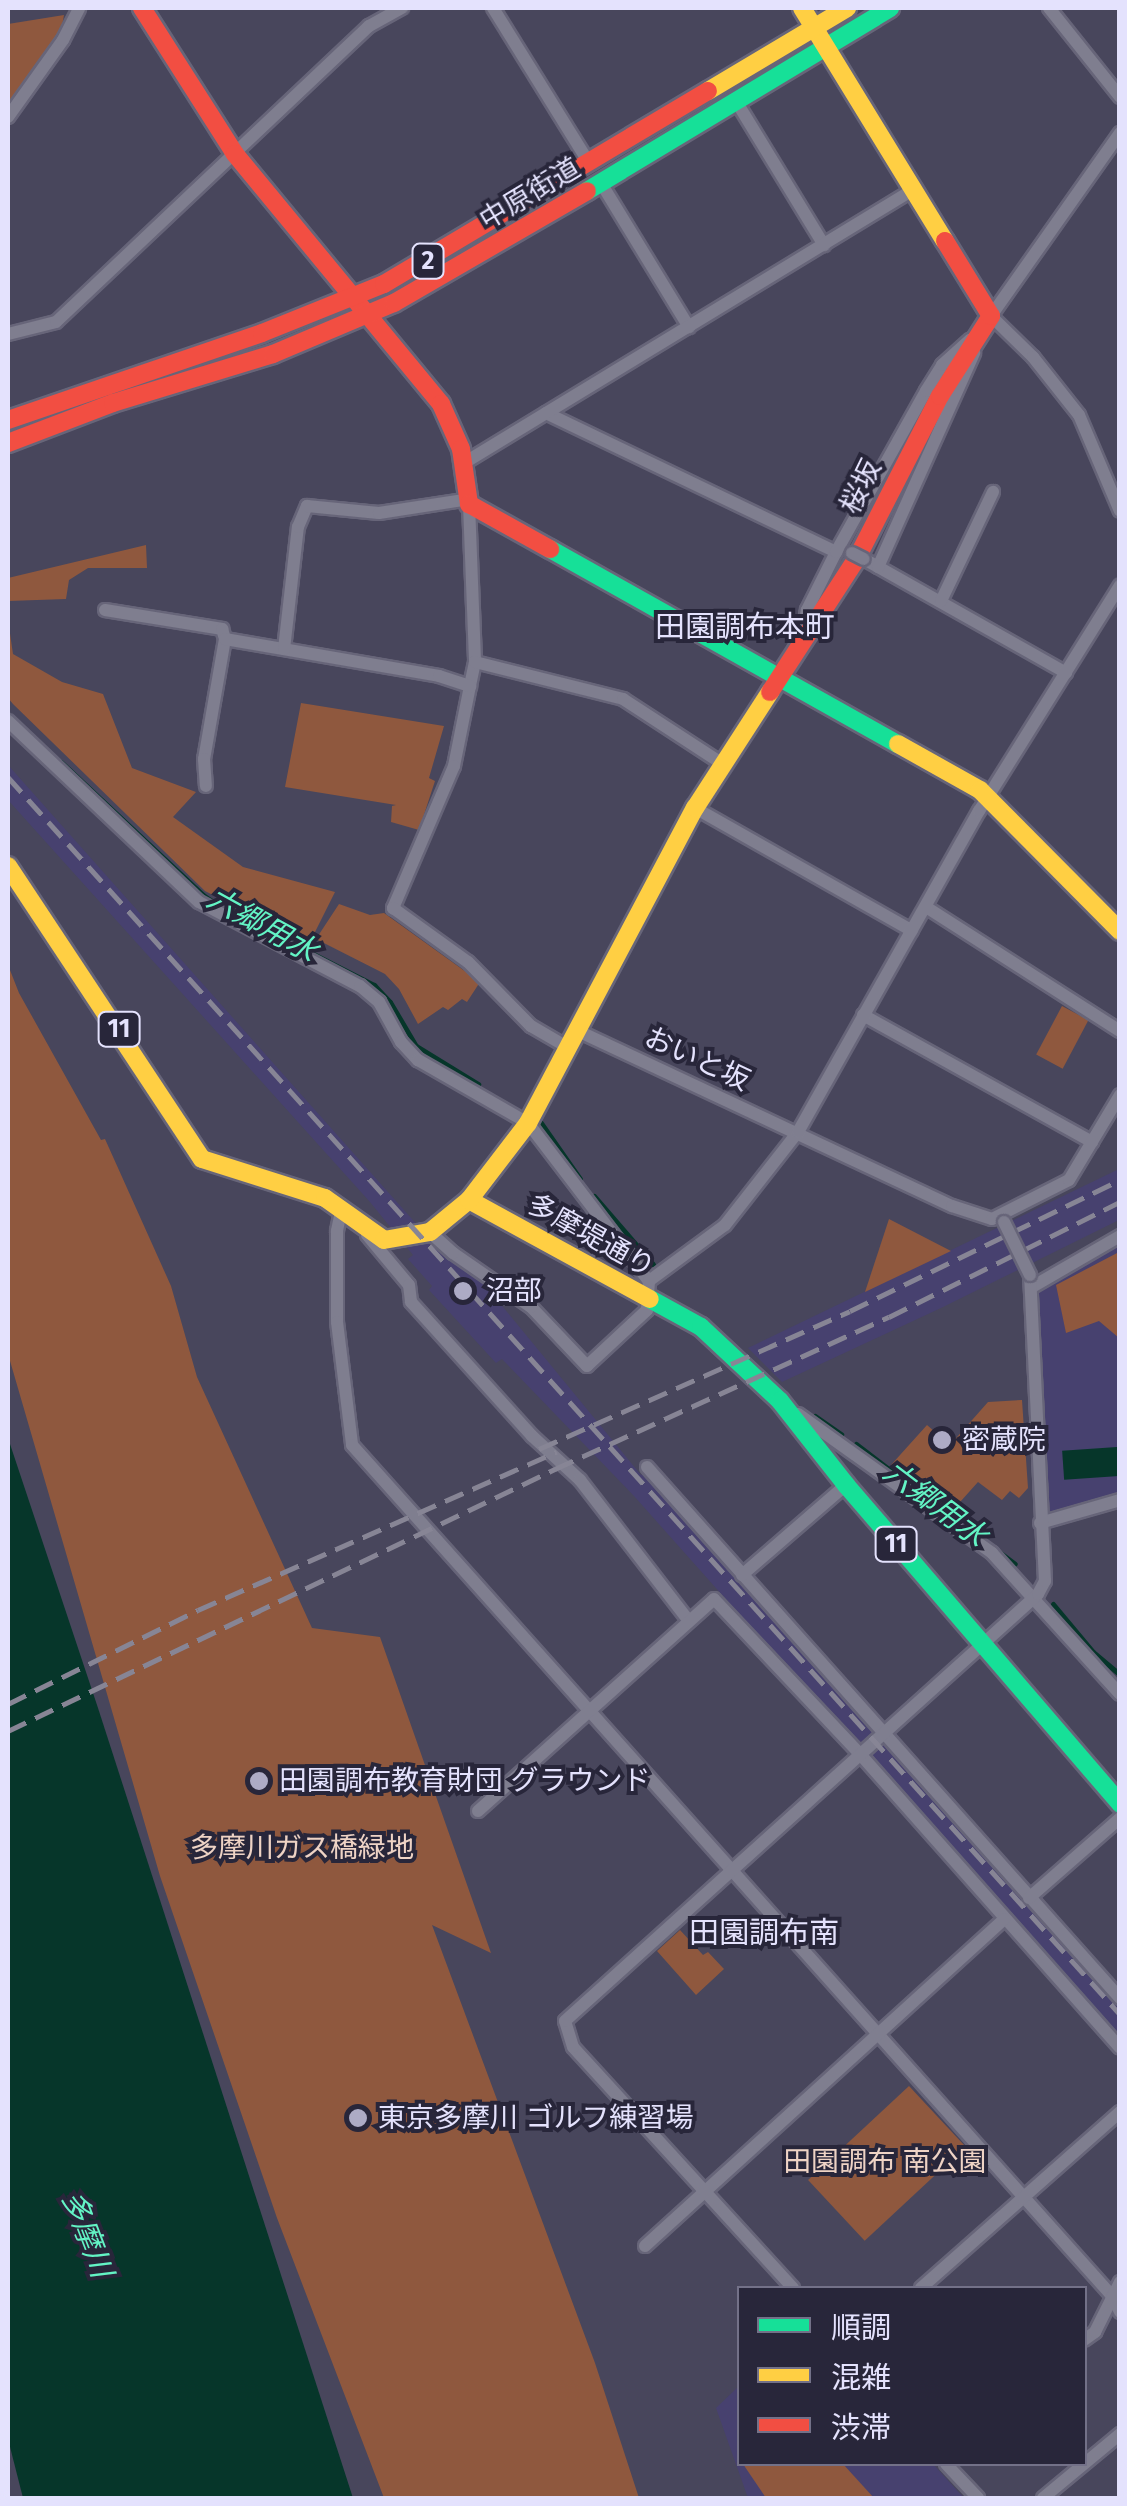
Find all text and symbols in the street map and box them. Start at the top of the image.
street label: 中原街道 [473,151,587,237]
road number: 2 [410,241,446,281]
street label: 桜坂 [834,454,888,520]
district label: 田園調布本町 [655,609,835,645]
water label: 六郷用水 [201,880,323,970]
road number: 11 [96,1009,142,1049]
street label: おいと坂 [639,1020,755,1098]
street label: 多摩堤通り [522,1187,660,1285]
place label: 沼部 [486,1274,542,1308]
marker: 沼部 [450,1278,476,1304]
place label: 密蔵院 [962,1423,1046,1457]
marker: 密蔵院 [931,1429,953,1451]
water label: 六郷用水 [876,1454,994,1554]
road number: 11 [874,1524,918,1564]
place label: 田園調布教育財団 グラウンド [279,1764,650,1798]
marker: 田園調布教育財団 グラウンド [248,1770,270,1792]
park label: 多摩川ガス橋緑地 [190,1831,414,1865]
district label: 田園調布南 [689,1915,839,1951]
place label: 東京多摩川 ゴルフ練習場 [378,2101,693,2135]
marker: 東京多摩川 ゴルフ練習場 [347,2107,369,2129]
park label: 田園調布 南公園 [783,2145,987,2179]
water label: 多摩川 [54,2186,120,2282]
legend [737,2286,1087,2466]
text: 順調 [831,2310,891,2346]
text: 混雑 [831,2360,891,2396]
text: 渋滞 [831,2410,891,2446]

